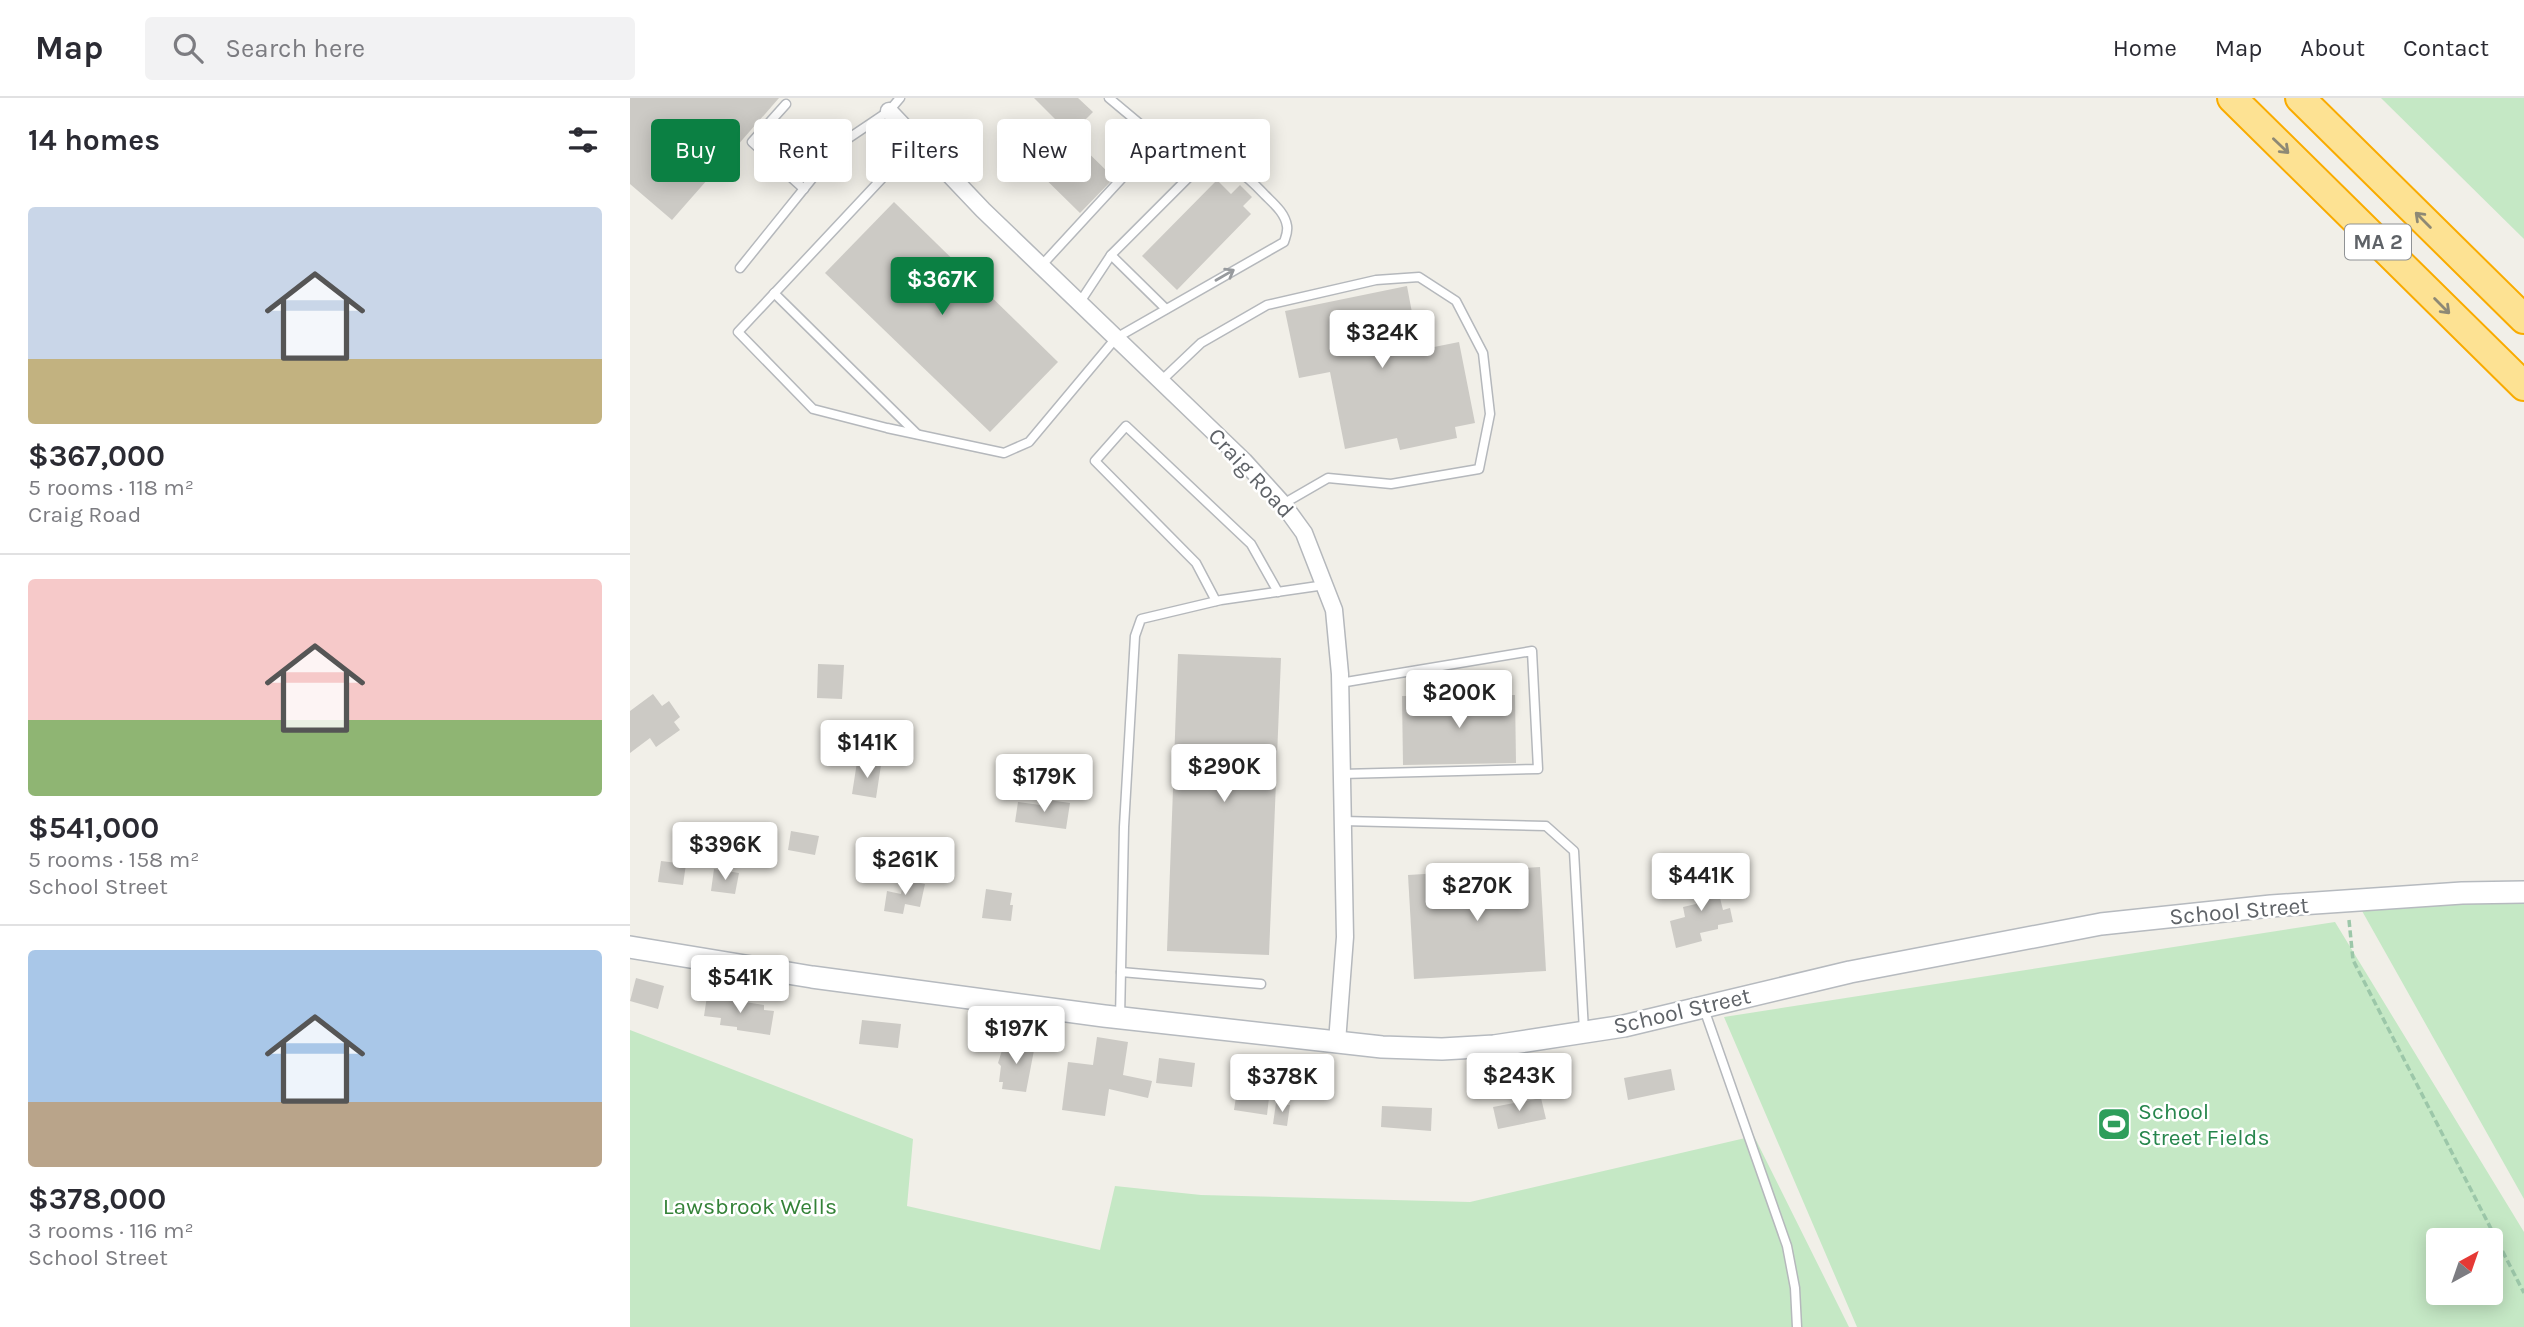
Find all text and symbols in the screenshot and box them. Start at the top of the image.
search box [145,17,635,80]
text: Map [35,29,103,67]
icon: search [169,29,207,67]
text: Search here [225,33,365,64]
text: Home [2113,34,2177,62]
text: Map [2215,34,2262,62]
text: About [2300,34,2365,62]
text: Contact [2403,34,2489,62]
chip: Buy [651,119,740,182]
chip: Rent [754,119,852,182]
chip: Filters [866,119,983,182]
chip: New [997,119,1091,182]
chip: Apartment [1105,119,1270,182]
icon: filters [564,121,602,159]
text: 14 homes [28,122,160,158]
one-way arrow [2272,137,2289,154]
one-way arrow [2415,211,2432,228]
road number: MA 2 [2345,225,2411,260]
icon: home [252,253,378,379]
pin: $367K [893,258,991,317]
text: $367K [907,266,977,293]
one-way arrow [1214,268,1234,282]
one-way arrow [2434,297,2451,314]
pin: $324K [1333,310,1431,370]
text: $324K [1346,319,1418,346]
street label: Craig Road [1202,422,1300,524]
text: $367,000 [28,438,165,474]
text: 5 rooms · 118 m² [28,474,194,501]
text: Craig Road [28,501,141,528]
icon: home [252,625,378,751]
pin: $200K [1410,670,1508,730]
text: $200K [1422,679,1496,706]
pin: $141K [818,720,916,780]
text: $141K [837,729,897,756]
pin: $290K [1175,744,1273,804]
text: $290K [1187,753,1261,780]
pin: $179K [995,754,1093,814]
text: $179K [1012,763,1076,790]
text: $541,000 [28,810,159,846]
pin: $396K [676,822,774,882]
text: $396K [688,831,762,858]
pin: $261K [856,838,954,897]
text: 5 rooms · 158 m² [28,846,199,873]
text: $261K [872,846,938,873]
pin: $441K [1652,854,1750,913]
text: $441K [1668,862,1734,889]
pin: $270K [1428,864,1526,923]
text: $270K [1442,872,1512,899]
text: School Street [28,873,168,900]
street label: School Street [2168,891,2310,931]
pin: $541K [691,956,789,1015]
text: $541K [707,964,773,991]
street label: School Street [1611,982,1754,1040]
icon: home [252,996,378,1122]
pin: $197K [967,1006,1065,1066]
text: $197K [984,1015,1048,1042]
pin: $378K [1233,1054,1331,1114]
pin: $243K [1470,1054,1568,1113]
text: $243K [1483,1062,1555,1089]
text: $378K [1246,1063,1318,1090]
place label: School Street Fields [2138,1098,2269,1151]
sports icon: School Street Fields [2095,1105,2133,1143]
text: $378,000 [28,1181,166,1217]
park label: Lawsbrook Wells [663,1193,837,1220]
text: 3 rooms · 116 m² [28,1217,194,1244]
north arrow [2426,1228,2502,1306]
map controls [2426,1228,2503,1305]
text: School Street [28,1244,168,1271]

